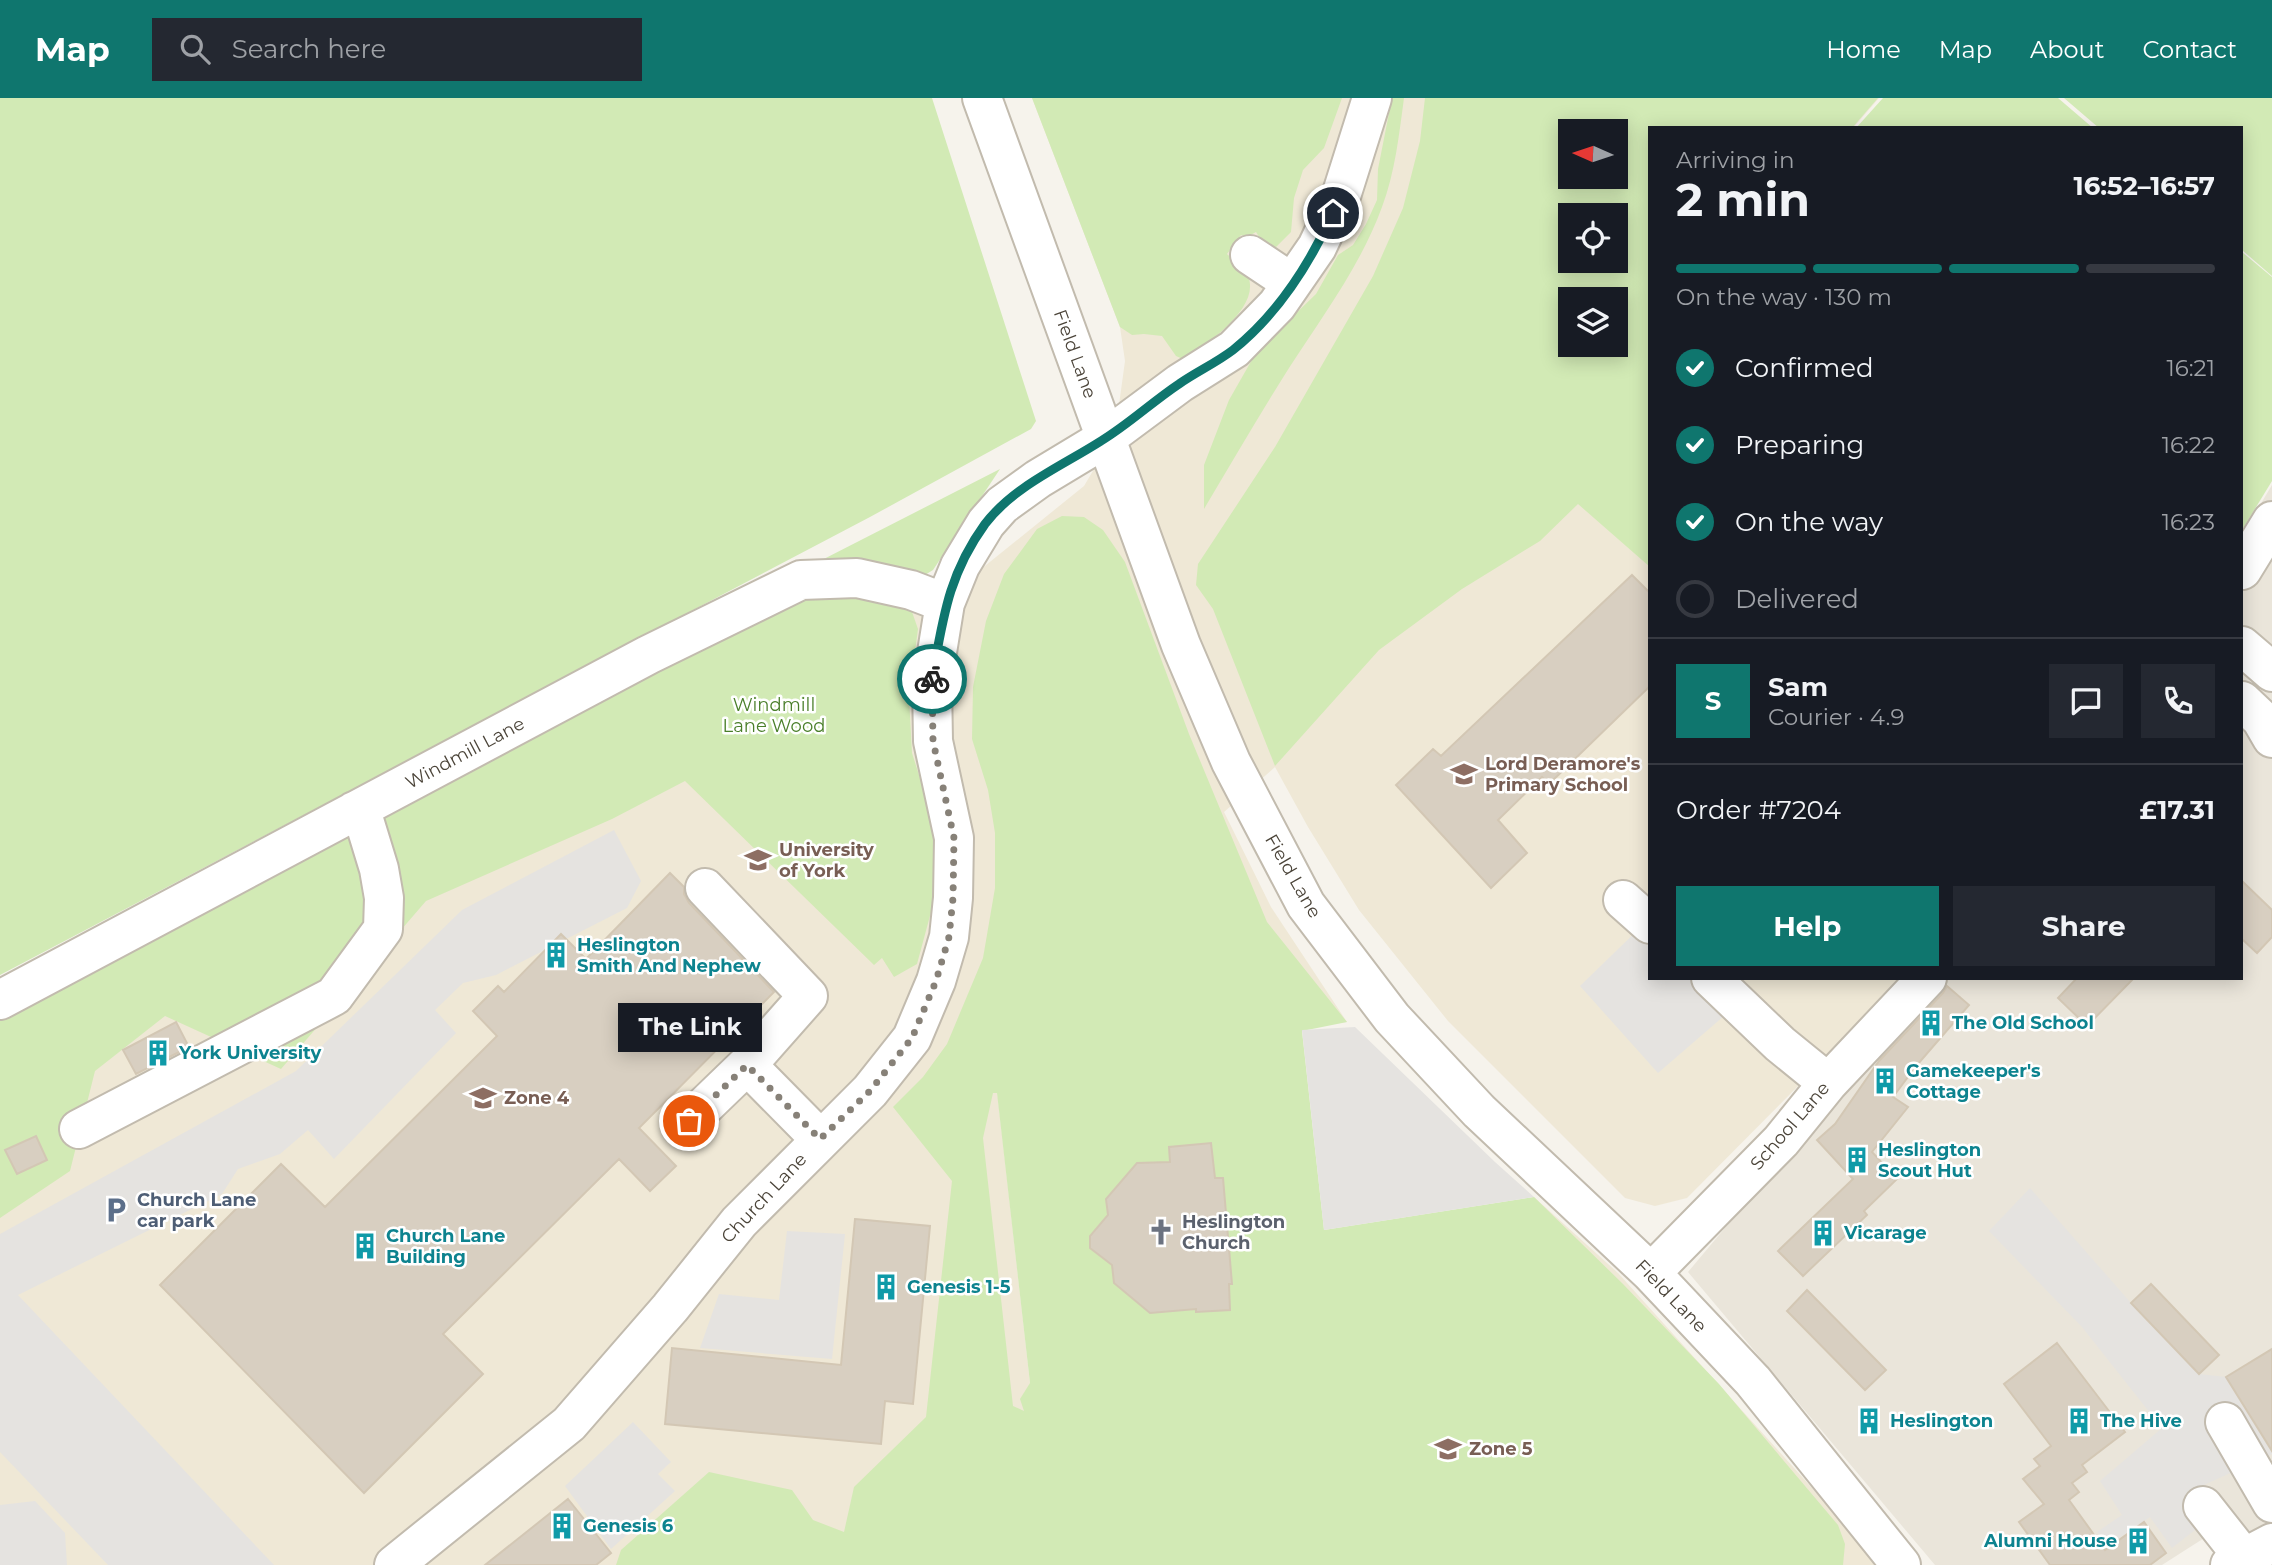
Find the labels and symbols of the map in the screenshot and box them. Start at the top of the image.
north arrow [1558,119,1628,189]
pin [1303,183,1363,243]
street label: Field Lane [1049,306,1101,402]
courier [897,644,967,714]
park label: Windmill Lane Wood [723,694,825,737]
street label: Windmill Lane [402,712,528,794]
place label: Lord Deramore's Primary School [1485,753,1641,796]
school or university icon: Lord Deramore's Primary School [1449,759,1479,789]
street label: Field Lane [1260,830,1326,922]
place label: University of York [779,839,874,882]
school or university icon: University of York [743,845,773,875]
place label: Heslington Smith And Nephew [577,934,761,977]
building icon: Heslington Smith And Nephew [541,940,571,970]
callout: The Link [617,1002,761,1051]
building icon: The Old School [1916,1008,1946,1038]
place label: The Old School [1952,1012,2094,1034]
building icon: York University [143,1038,173,1068]
place label: York University [178,1042,321,1064]
place label: Gamekeeper's Cottage [1906,1060,2041,1103]
building icon: Gamekeeper's Cottage [1870,1066,1900,1096]
street label: School Lane [1746,1077,1834,1175]
school or university icon: Zone 4 [468,1083,498,1113]
place label: Zone 4 [504,1087,570,1109]
pin [659,1091,719,1151]
place label: Heslington Scout Hut [1878,1139,1981,1182]
building icon: Heslington Scout Hut [1842,1145,1872,1175]
street label: Church Lane [717,1148,811,1248]
place label: Church Lane car park [137,1189,256,1232]
parking icon: Church Lane car park [101,1195,131,1225]
place label: Heslington Church [1182,1211,1285,1254]
church icon: Heslington Church [1146,1217,1176,1247]
building icon: Vicarage [1808,1218,1838,1248]
place label: Vicarage [1843,1222,1927,1244]
place label: Church Lane Building [386,1225,505,1268]
building icon: Church Lane Building [350,1231,380,1261]
street label: Field Lane [1631,1255,1711,1337]
building icon: Genesis 1-5 [871,1272,901,1302]
place label: Genesis 1-5 [907,1276,1011,1298]
building icon: Heslington [1854,1406,1884,1436]
building icon: The Hive [2064,1406,2094,1436]
place label: Heslington [1890,1410,1993,1432]
place label: The Hive [2100,1410,2182,1432]
school or university icon: Zone 5 [1433,1434,1463,1464]
place label: Zone 5 [1469,1438,1533,1460]
building icon: Genesis 6 [547,1511,577,1541]
place label: Genesis 6 [583,1515,674,1537]
building icon: Alumni House [2123,1526,2153,1556]
place label: Alumni House [1983,1530,2117,1552]

